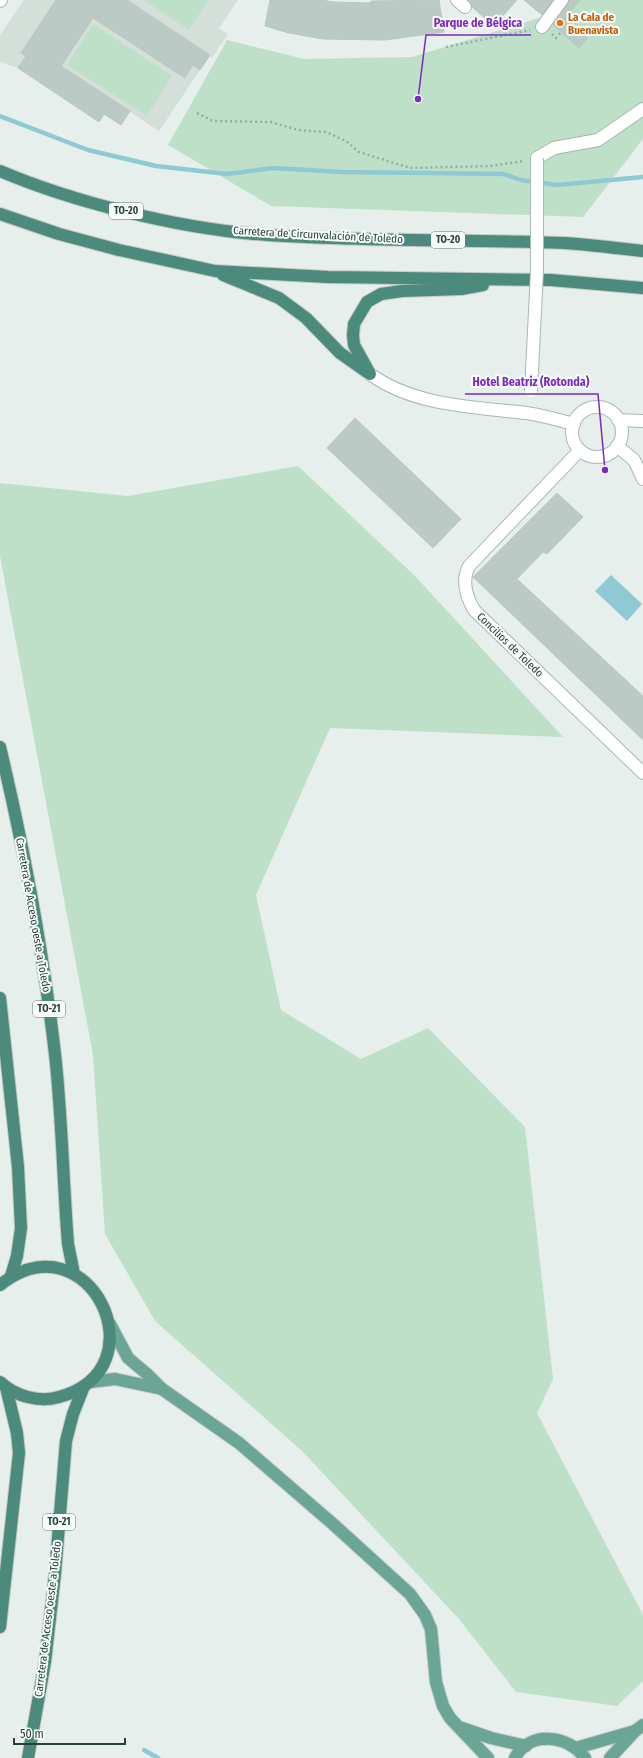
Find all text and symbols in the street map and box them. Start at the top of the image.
callout: Parque de Bélgica [426,11,531,35]
place label: La Cala de Buenavista [568,11,619,37]
text: Parque de Bélgica [434,16,522,30]
marker: La Cala de Buenavista [555,18,565,28]
road number: TO-20 [109,203,143,219]
street label: Carretera de Circunvalación de Toledo [233,224,403,246]
road number: TO-20 [431,232,465,248]
callout: Hotel Beatriz (Rotonda) [465,370,598,394]
text: Hotel Beatriz (Rotonda) [473,375,590,389]
street label: Concilios de Toledo [474,610,546,680]
street label: Carretera de Acceso oeste a Toledo [13,837,53,994]
road number: TO-21 [33,1001,65,1017]
road number: TO-21 [43,1514,75,1530]
street label: Carretera de Acceso oeste a Toledo [32,1540,64,1698]
scale bar [14,1720,125,1746]
text: 50 m [20,1727,44,1741]

